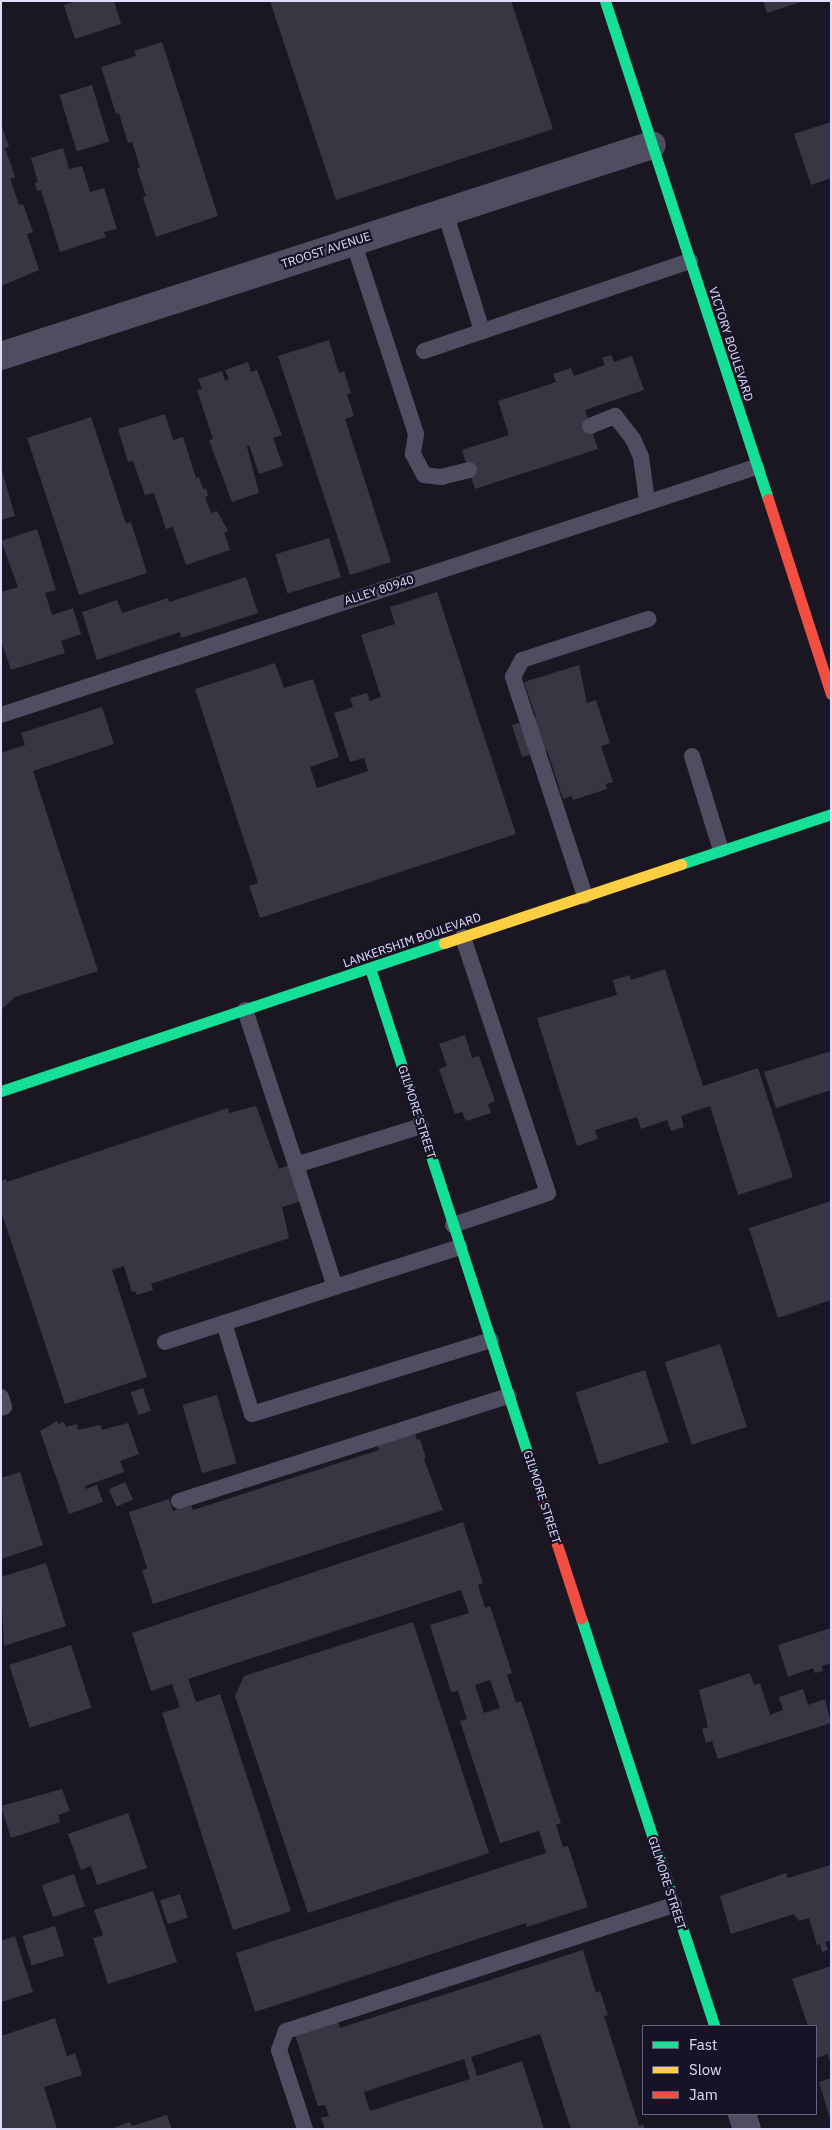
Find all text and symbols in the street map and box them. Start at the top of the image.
street label: TROOST AVENUE [280,229,372,271]
street label: VICTORY BOULEVARD [706,285,756,403]
street label: ALLEY 80940 [342,572,416,608]
street label: LANKERSHIM BOULEVARD [341,910,483,970]
street label: GILMORE STREET [395,1064,439,1160]
street label: GILMORE STREET [520,1449,564,1545]
street label: GILMORE STREET [645,1835,689,1931]
legend [642,2025,817,2115]
text: Fast [689,2035,717,2054]
text: Slow [689,2060,722,2079]
text: Jam [689,2085,718,2104]

